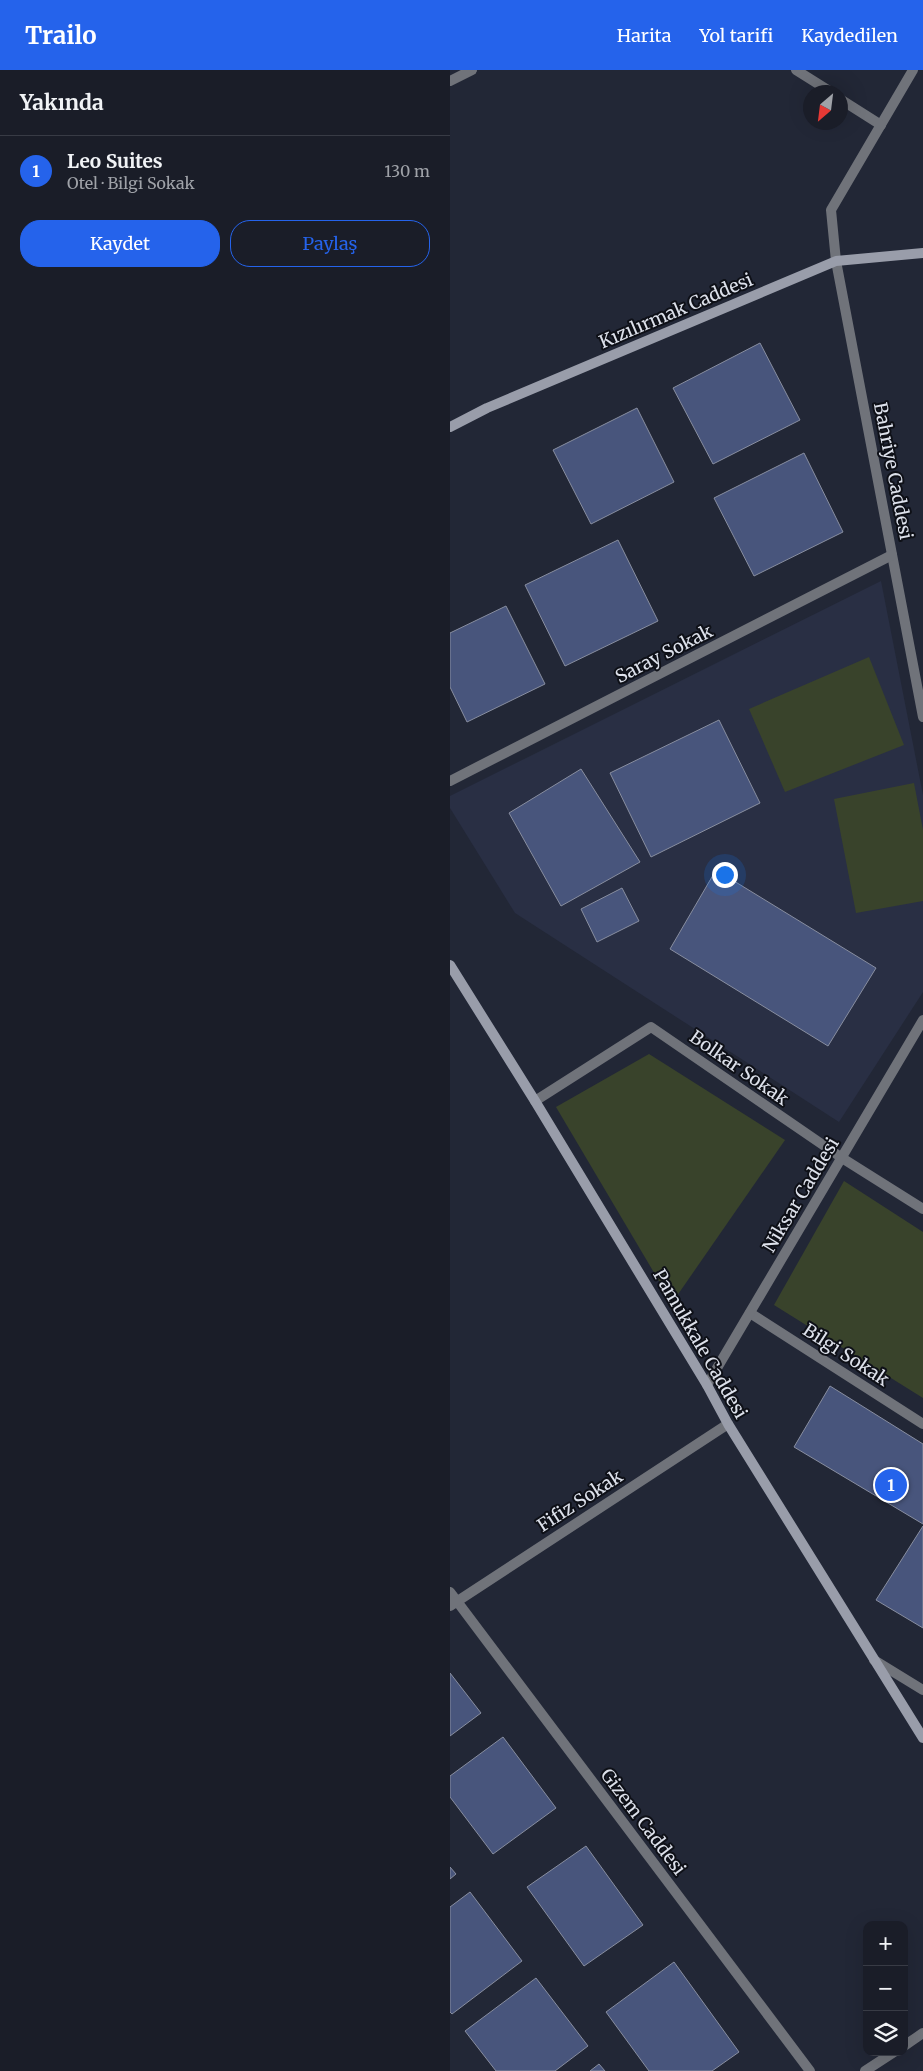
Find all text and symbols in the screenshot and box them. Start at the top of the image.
text: Trailo [25,20,97,51]
text: Harita [617,24,671,47]
text: Yol tarifi [699,24,773,47]
text: Kaydedilen [801,24,898,47]
north arrow [803,85,848,130]
text: Yakında [20,89,104,116]
text: Leo Suites [67,149,163,173]
text: 1 [32,161,40,181]
text: 130 m [384,161,430,181]
text: Otel · Bilgi Sokak [67,173,195,193]
button: Kaydet [20,220,220,267]
button: Paylaş [230,220,430,267]
street label: Kızılırmak Caddesi [596,268,756,353]
street label: Bahriye Caddesi [869,400,918,542]
street label: Saray Sokak [611,619,717,688]
your location [712,862,738,888]
street label: Bolkar Sokak [685,1025,794,1110]
street label: Niksar Caddesi [757,1133,844,1256]
street label: Pamukkale Caddesi [648,1265,753,1423]
street label: Bilgi Sokak [799,1318,894,1391]
street label: Fifiz Sokak [533,1464,627,1537]
pin: 1 [875,1466,907,1504]
street label: Gizem Caddesi [596,1764,691,1880]
map controls [863,1921,908,2056]
button: + [863,1921,908,1966]
button: − [863,1966,908,2011]
button: layers [863,2011,908,2056]

